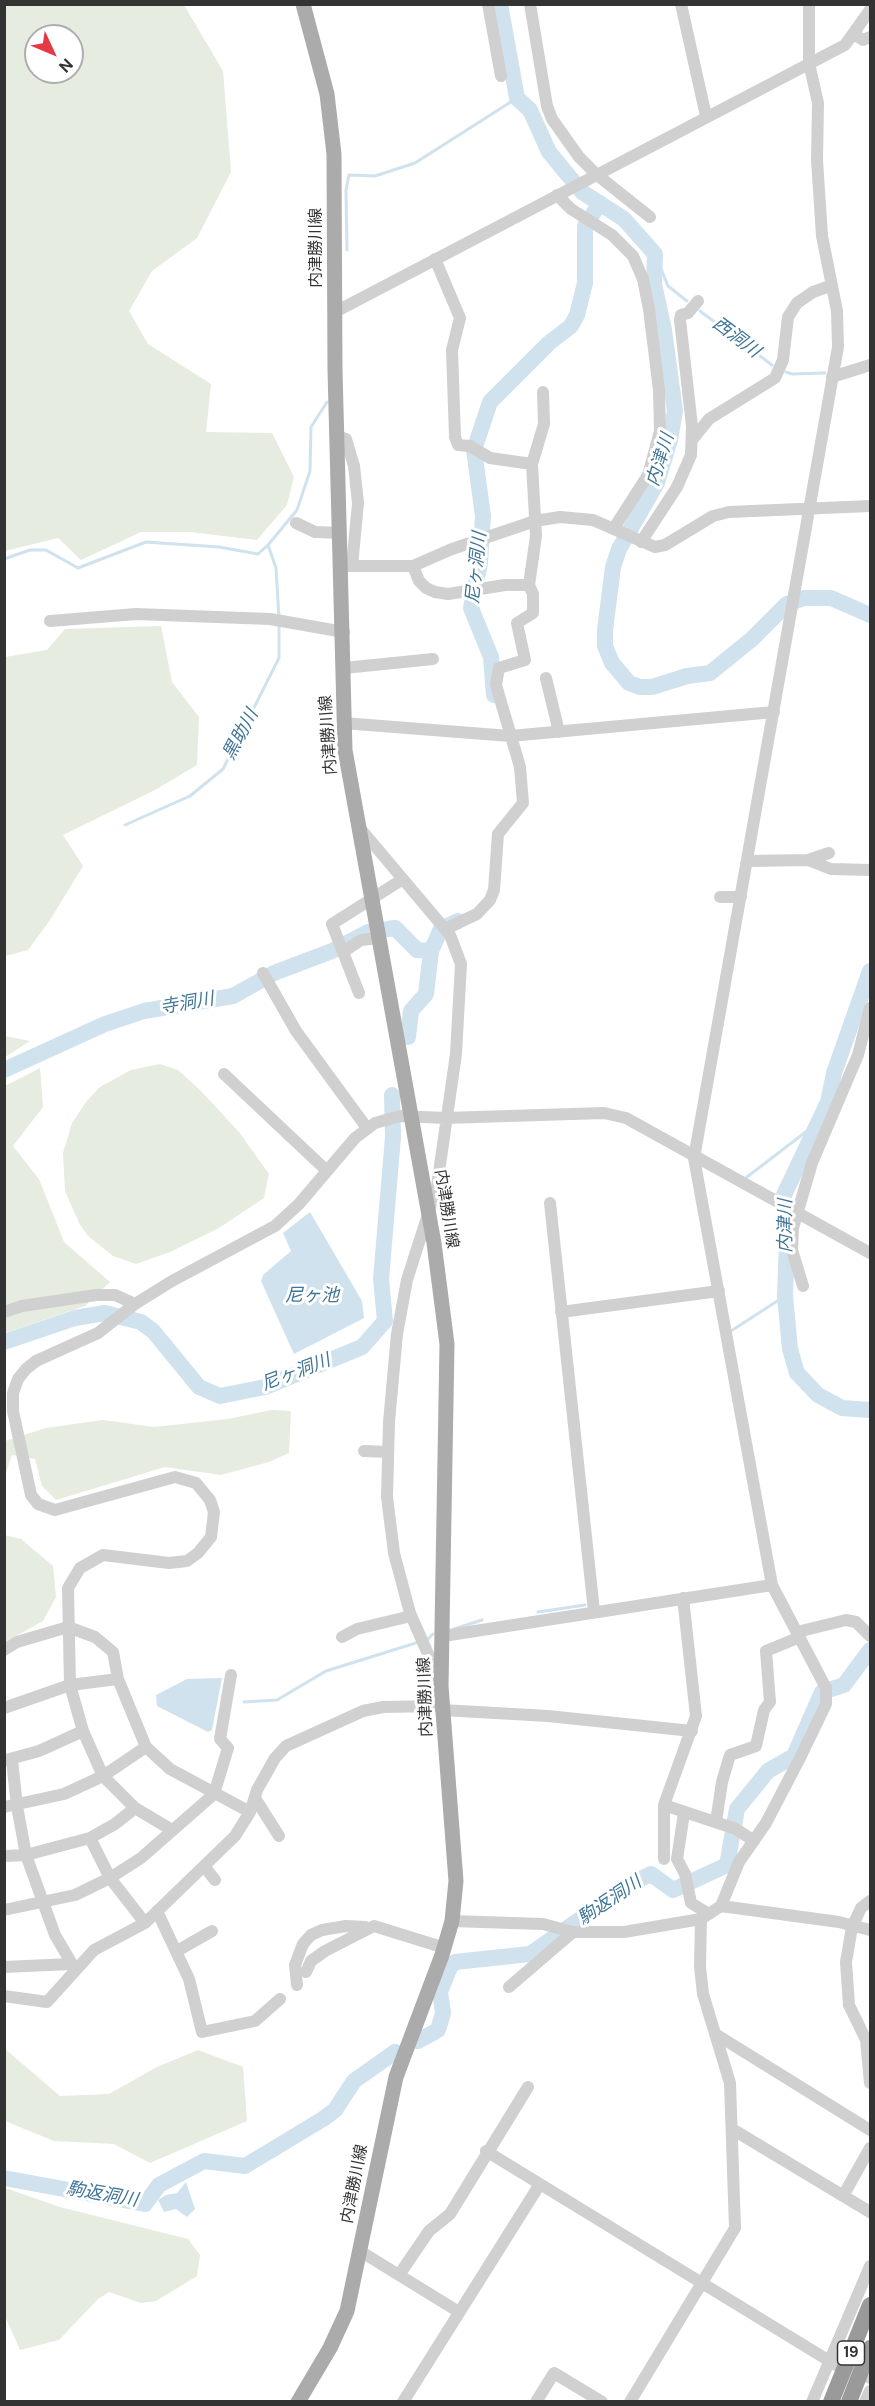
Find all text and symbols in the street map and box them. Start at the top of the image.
north arrow [24,24,84,84]
text: N [54,54,77,77]
street label: 内津勝川線 [307,208,327,288]
water label: 西洞川 [708,313,764,363]
water label: 内津川 [643,431,679,489]
water label: 尼ヶ洞川 [462,531,492,605]
street label: 内津勝川線 [317,694,341,776]
water label: 黒助川 [219,706,263,764]
water label: 寺洞川 [159,989,215,1019]
street label: 内津勝川線 [430,1168,462,1250]
water label: 内津川 [775,1199,797,1253]
water label: 尼ヶ池 [285,1285,339,1307]
water label: 尼ヶ洞川 [259,1350,333,1396]
street label: 内津勝川線 [415,1657,437,1737]
water label: 駒返洞川 [574,1872,646,1930]
street label: 内津勝川線 [338,2143,372,2225]
water label: 駒返洞川 [65,2178,139,2212]
road number: 19 [838,2341,864,2365]

